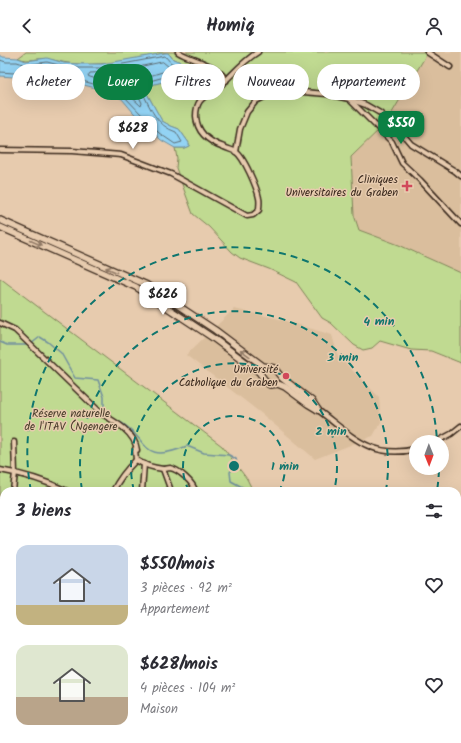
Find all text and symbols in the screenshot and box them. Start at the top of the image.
text: Homiq [206,12,255,41]
icon: back [16,15,38,37]
icon: person [423,15,445,37]
chip: Acheter [12,64,85,100]
chip: Louer [93,64,153,100]
chip: Filtres [161,64,225,100]
chip: Nouveau [233,64,309,100]
chip: Appartement [317,64,420,100]
pin: $550 [377,111,425,145]
text: $550 [387,113,415,134]
pin: $628 [109,116,157,150]
text: $628 [118,118,148,139]
place label: Cliniques Universitaires du Graben [285,171,398,202]
marker: Cliniques Universitaires du Graben [401,180,413,192]
one-way arrow [29,240,41,247]
one-way arrow [106,265,118,273]
pin: $626 [139,282,187,316]
text: $626 [148,284,178,305]
text: 4 min [364,312,395,331]
one-way arrow [240,348,251,357]
text: 3 min [327,348,359,367]
place label: Université Catholique du Graben [179,361,279,392]
marker: Université Catholique du Graben [281,371,291,381]
park label: Réserve naturelle de l'ITAV (Ngengere [25,405,118,436]
text: 2 min [315,422,347,441]
north arrow [409,435,449,475]
map controls [409,435,449,475]
text: 1 min [271,457,299,476]
centre of rings [227,459,241,473]
text: 3 biens [16,498,72,525]
icon: filters [423,500,445,522]
text: $550/mois [140,551,215,578]
icon: home [48,561,96,609]
icon: heart [423,574,445,596]
text: 3 pièces · 92 m² [140,578,232,599]
text: Appartement [140,599,210,620]
text: $628/mois [140,651,218,678]
icon: home [48,661,96,709]
icon: heart [423,674,445,696]
text: 4 pièces · 104 m² [140,678,235,699]
text: Maison [140,699,178,720]

